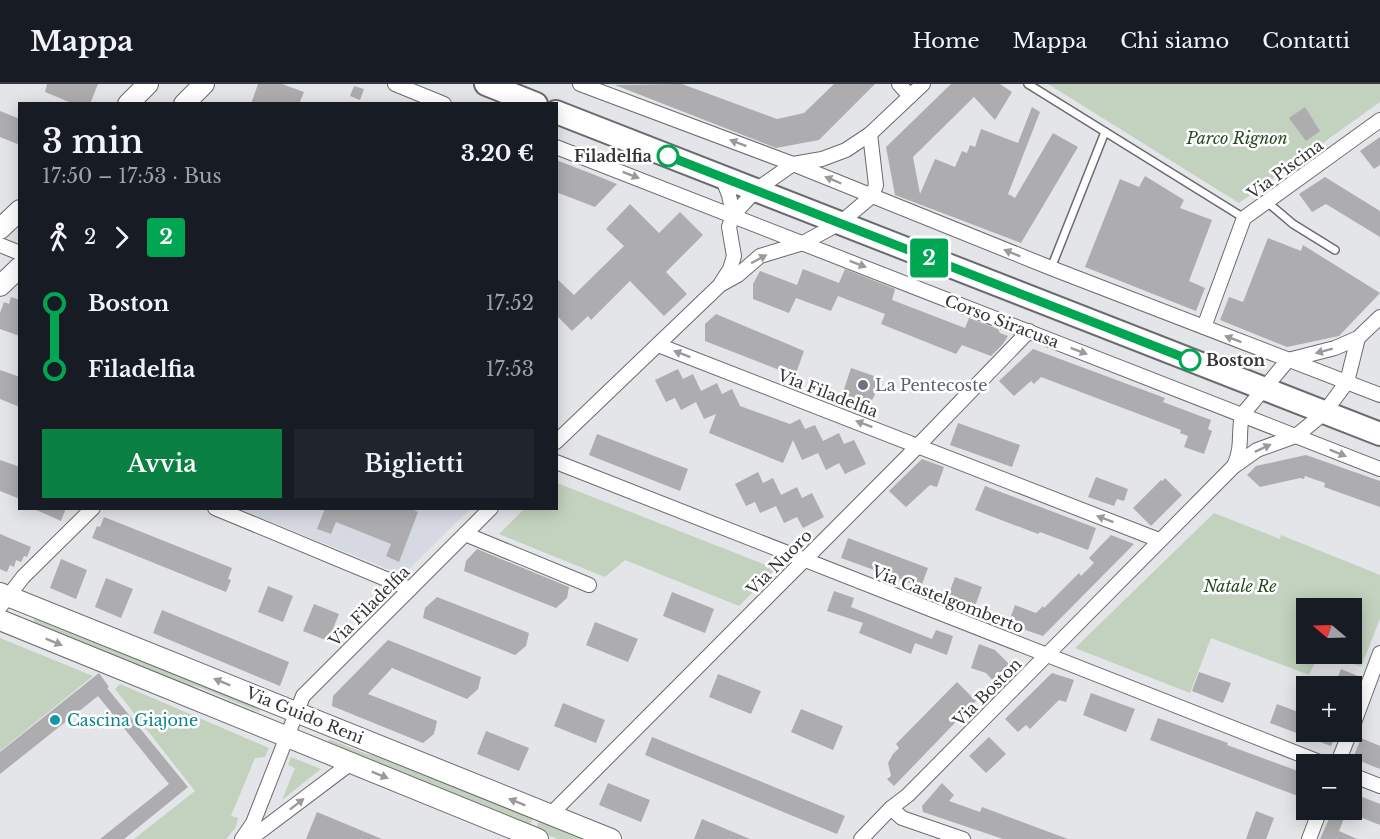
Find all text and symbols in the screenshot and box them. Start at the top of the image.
text: Mappa [30,24,133,59]
text: Home [912,28,980,54]
text: Mappa [1013,28,1087,54]
text: Chi siamo [1120,28,1229,54]
text: Contatti [1262,28,1350,54]
text: 3 min [42,121,143,162]
park label: Parco Rignon [1185,128,1288,148]
street label: Via Piscina [1242,135,1327,204]
one-way arrow [729,138,747,147]
text: 3.20 € [461,140,534,167]
marker: Filadelfia [657,145,679,167]
place label: Filadelfia [574,146,652,166]
text: 17:50 – 17:53 · Bus [42,164,222,188]
one-way arrow [622,171,640,181]
one-way arrow [823,175,841,185]
icon: walk [42,221,75,254]
icon: forward [105,221,138,254]
text: 2 [159,224,173,250]
text: 2 [84,225,96,249]
line badge: 2 [910,238,948,278]
text: 2 [922,245,936,271]
one-way arrow [1003,248,1021,257]
one-way arrow [751,254,768,264]
one-way arrow [849,260,867,270]
text: Boston [88,290,169,317]
street label: Corso Siracusa [942,290,1062,352]
text: 17:52 [486,291,534,315]
one-way arrow [1224,333,1242,343]
one-way arrow [1070,346,1088,356]
one-way arrow [1314,347,1332,356]
one-way arrow [673,349,691,358]
marker: Boston [1179,349,1201,371]
place label: Boston [1206,350,1265,370]
text: Filadelfia [88,356,195,383]
text: 17:53 [486,357,534,381]
street label: Via Filadelfia [774,364,881,421]
place label: La Pentecoste [875,375,987,395]
marker: La Pentecoste [856,378,870,392]
one-way arrow [854,419,872,429]
button: Avvia [42,429,282,498]
button: Biglietti [294,429,534,498]
one-way arrow [1254,443,1272,453]
one-way arrow [1329,448,1347,458]
one-way arrow [1096,514,1114,523]
street label: Via Nuoro [741,525,816,600]
street label: Via Castelgomberto [868,560,1027,637]
street label: Via Filadelfia [324,561,414,651]
park label: Natale Re [1203,576,1277,596]
north arrow [1296,598,1362,664]
map controls [1296,598,1362,820]
one-way arrow [45,638,63,647]
street label: Via Boston [948,654,1025,731]
button: + [1296,676,1362,742]
one-way arrow [213,677,231,686]
street label: Via Guido Reni [242,682,367,748]
place label: Cascina Giajone [67,710,198,730]
marker: Cascina Giajone [48,713,62,727]
button: − [1296,754,1362,820]
one-way arrow [372,770,390,780]
one-way arrow [508,796,526,806]
one-way arrow [290,799,305,811]

